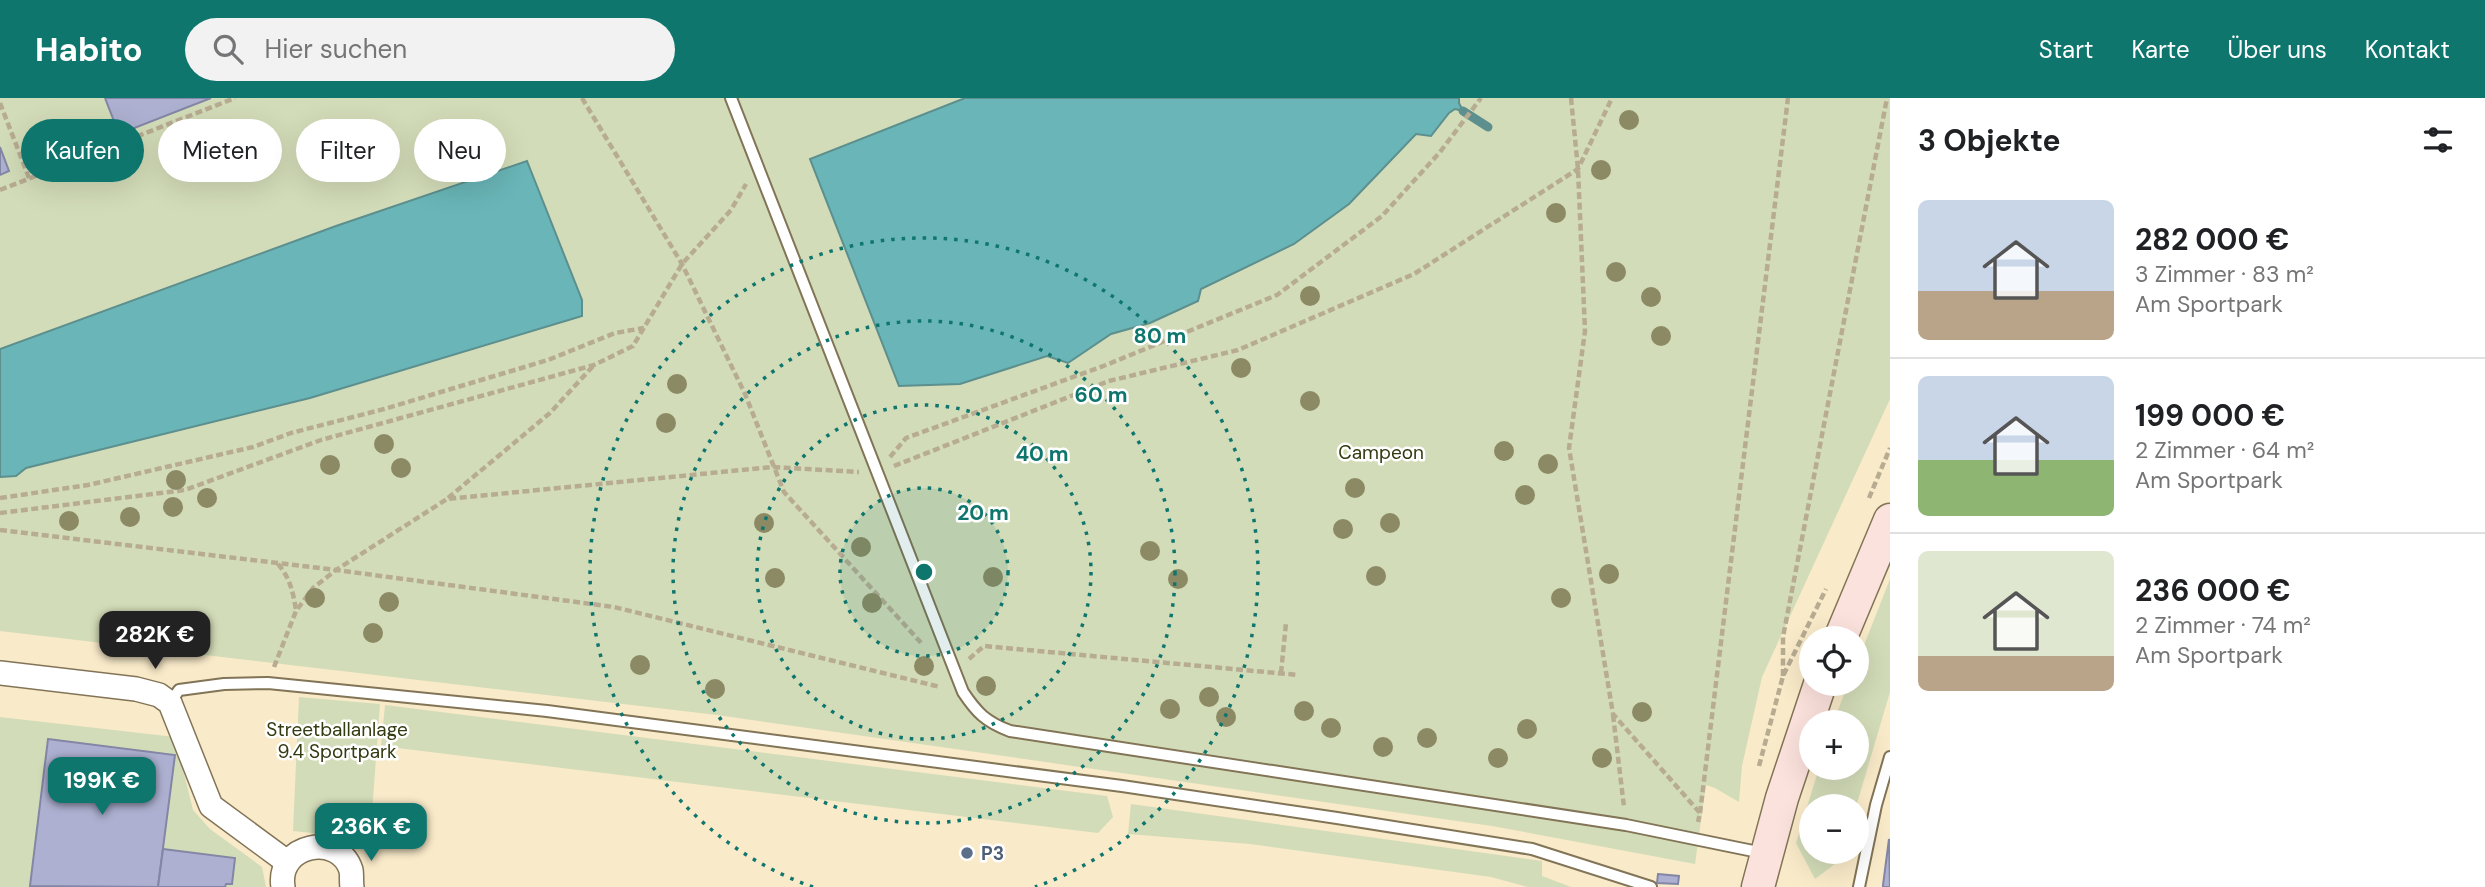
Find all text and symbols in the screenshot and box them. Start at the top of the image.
search box [185,18,675,81]
text: Habito [35,28,143,71]
icon: search [209,30,247,68]
text: Hier suchen [265,32,407,66]
text: Start [2039,34,2093,65]
text: Karte [2131,34,2190,65]
text: Über uns [2228,34,2327,65]
text: Kontakt [2365,34,2450,65]
chip: Kaufen [21,119,144,182]
chip: Mieten [158,119,282,182]
chip: Filter [296,119,400,182]
chip: Neu [414,119,506,182]
text: 3 Objekte [1918,121,2061,160]
icon: filters [2419,121,2457,159]
text: 282 000 € [2135,220,2289,259]
icon: home [1974,228,2058,312]
text: 3 Zimmer · 83 m² [2135,259,2314,289]
text: Am Sportpark [2135,289,2283,319]
text: 80 m [1134,322,1186,350]
text: 60 m [1075,381,1127,409]
text: 199 000 € [2135,396,2285,435]
icon: home [1974,404,2058,488]
text: 2 Zimmer · 64 m² [2135,435,2314,465]
text: 40 m [1015,440,1069,468]
park label: Campeon [1338,440,1424,465]
text: Am Sportpark [2135,465,2283,495]
text: 20 m [957,499,1009,527]
centre of rings [912,560,936,584]
text: 236 000 € [2135,571,2291,610]
icon: home [1974,579,2058,663]
text: 2 Zimmer · 74 m² [2135,610,2311,640]
pin: 282K € [98,612,212,671]
text: 282K € [115,619,195,649]
map controls [1799,626,1869,864]
button: locate [1799,626,1869,696]
text: Am Sportpark [2135,640,2283,670]
button: + [1799,710,1869,780]
park label: Streetballanlage 9.4 Sportpark [266,717,408,764]
pin: 199K € [45,758,159,817]
text: 199K € [64,765,140,795]
button: − [1799,794,1869,864]
pin: 236K € [314,804,428,863]
text: 236K € [331,811,411,841]
place label: P3 [981,841,1004,866]
marker: P3 [959,845,975,861]

